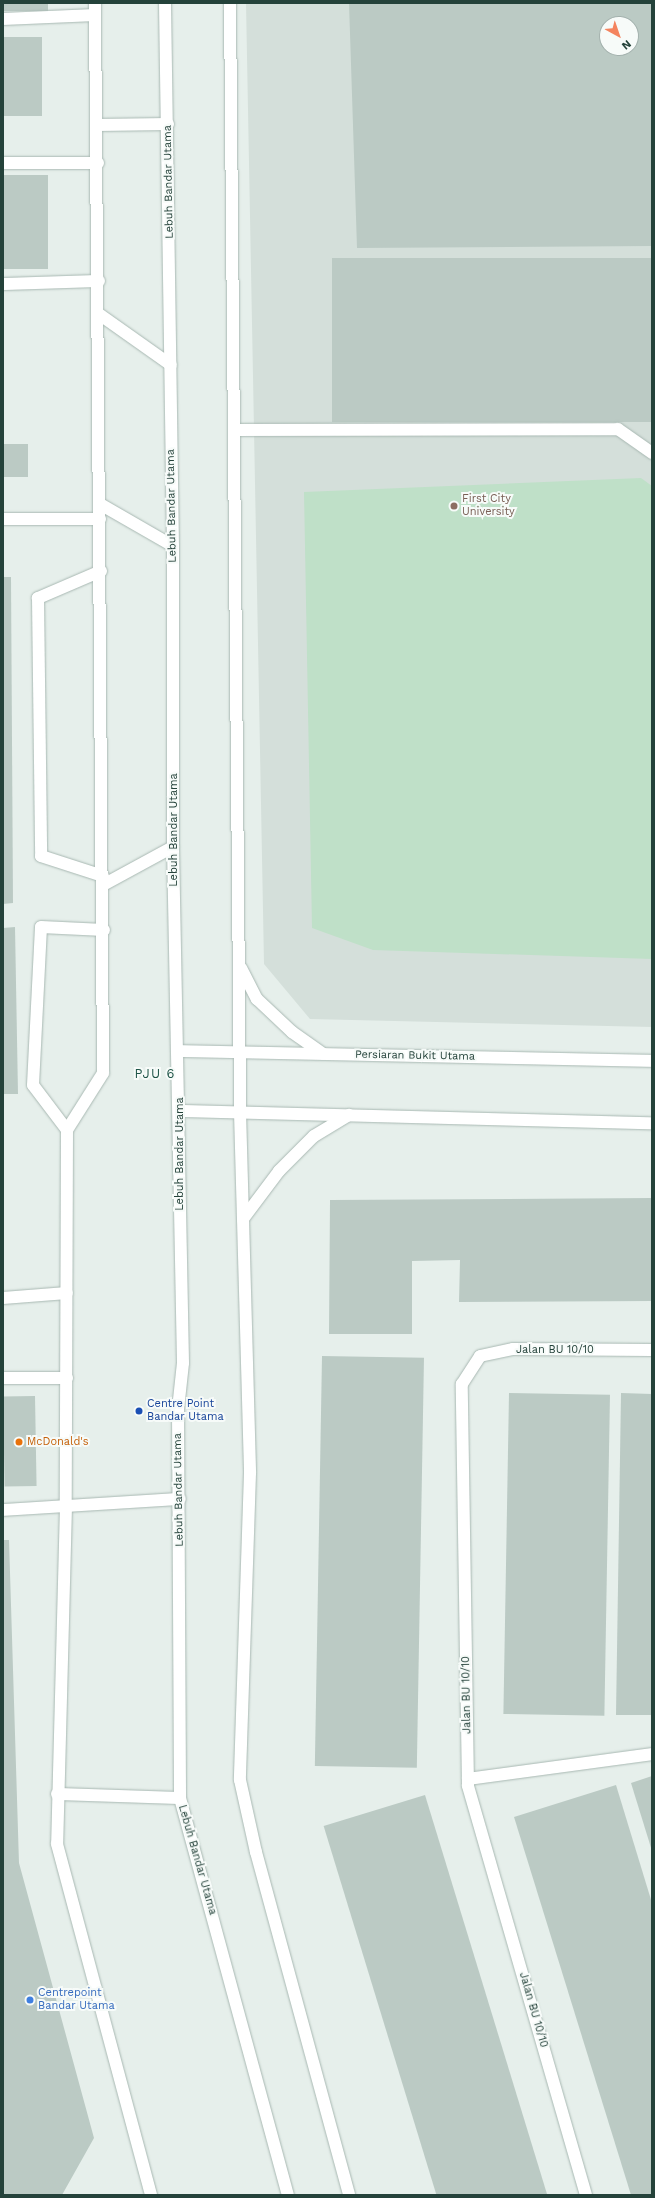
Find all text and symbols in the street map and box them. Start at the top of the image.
north arrow [599,16,639,56]
text: N [619,37,634,52]
street label: Lebuh Bandar Utama [161,125,177,239]
street label: Lebuh Bandar Utama [164,449,180,563]
place label: First City University [462,493,515,519]
marker: First City University [449,501,459,511]
street label: Lebuh Bandar Utama [167,773,181,887]
street label: Persiaran Bukit Utama [355,1048,475,1064]
district label: PJU 6 [134,1066,176,1082]
street label: Lebuh Bandar Utama [173,1097,187,1211]
street label: Jalan BU 10/10 [516,1343,594,1357]
place label: Centre Point Bandar Utama [147,1398,224,1424]
marker: Centre Point Bandar Utama [134,1406,144,1416]
street label: Lebuh Bandar Utama [171,1433,187,1547]
place label: McDonald's [27,1435,89,1449]
marker: McDonald's [14,1437,24,1447]
street label: Jalan BU 10/10 [460,1656,474,1734]
street label: Lebuh Bandar Utama [175,1803,219,1917]
street label: Jalan BU 10/10 [516,1971,550,2049]
place label: Centrepoint Bandar Utama [38,1987,115,2013]
marker: Centrepoint Bandar Utama [25,1995,35,2005]

